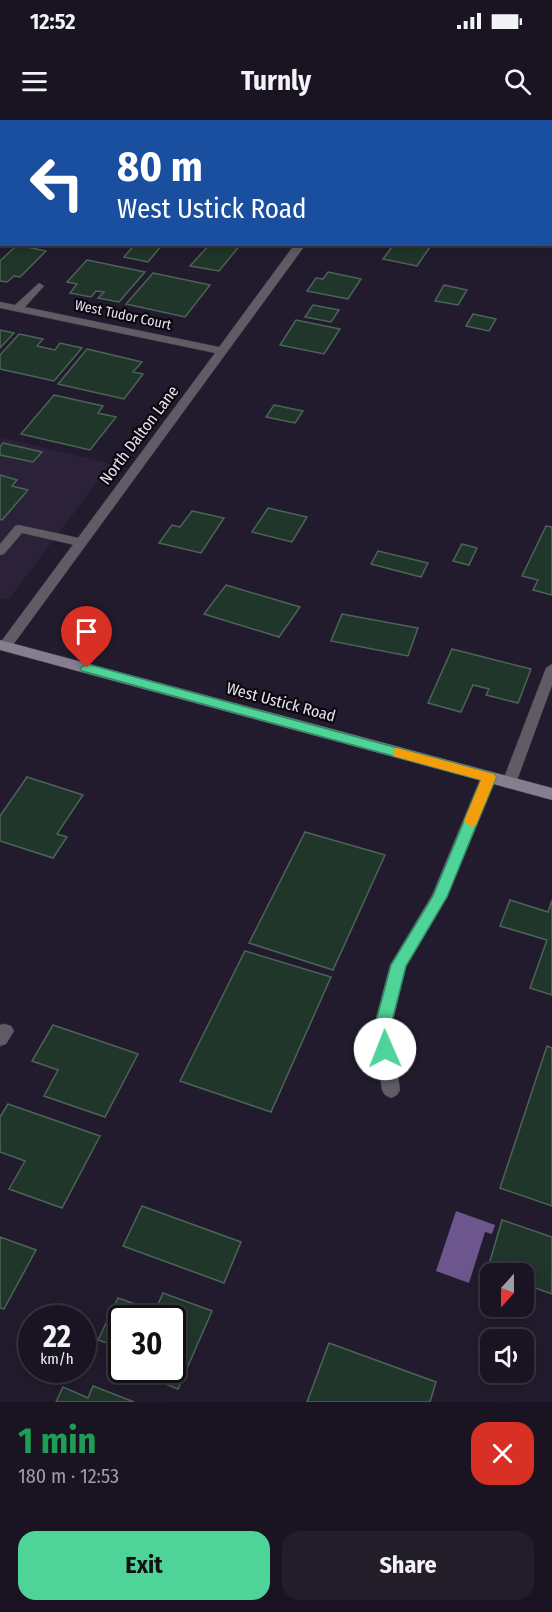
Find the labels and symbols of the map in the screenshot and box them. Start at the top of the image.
street label: West Tudor Court [73,296,173,334]
street label: North Dalton Lane [96,382,182,488]
pin [61,606,112,668]
street label: West Ustick Road [224,678,338,726]
position arrow [353,1017,417,1081]
north arrow [480,1263,534,1317]
speed limit sign: 30 [108,1305,186,1383]

